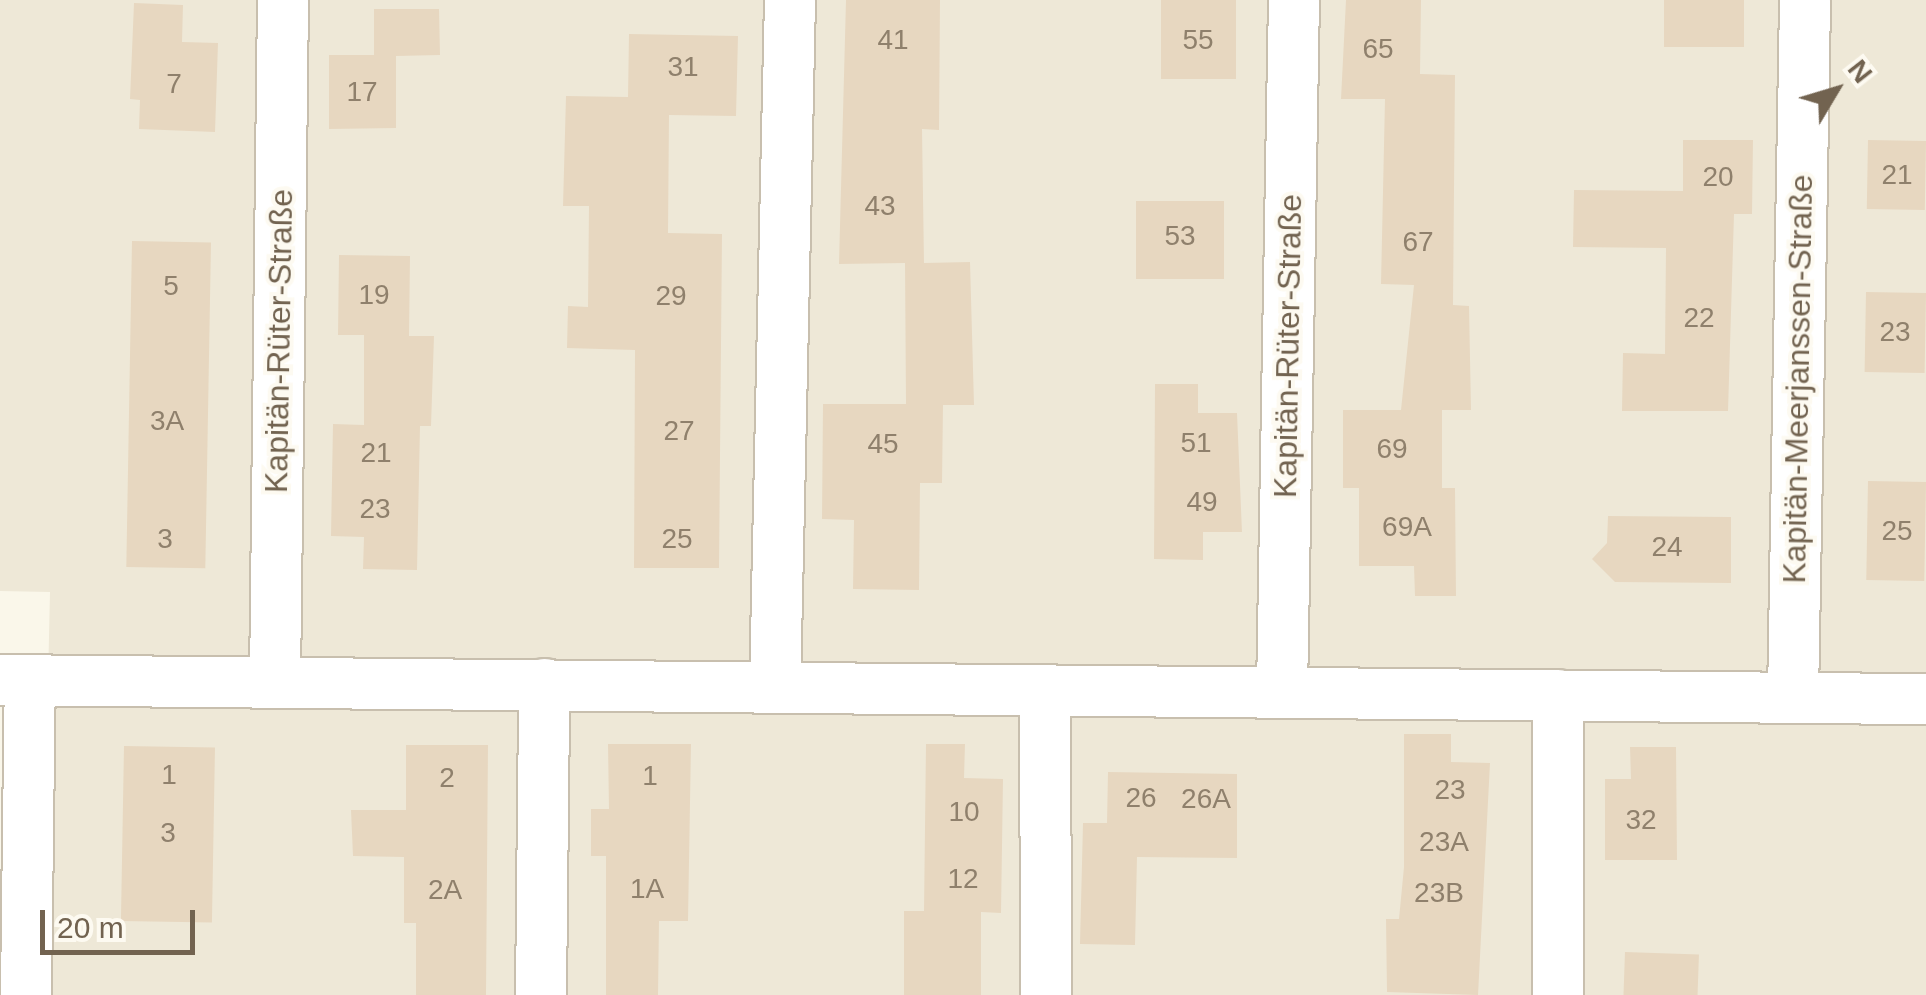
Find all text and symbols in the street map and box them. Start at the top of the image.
house number: 41 [877,23,909,57]
house number: 55 [1182,23,1214,57]
house number: 65 [1362,32,1394,66]
north arrow [1786,40,1886,140]
house number: 31 [667,50,699,84]
text: N [1842,54,1878,89]
house number: 7 [166,67,182,101]
house number: 17 [346,75,378,109]
house number: 21 [1881,158,1913,192]
house number: 20 [1702,160,1734,194]
street label: Kapitän-Meerjanssen-Straße [1775,174,1821,584]
street label: Kapitän-Rüter-Straße [257,189,301,493]
house number: 43 [864,189,896,223]
street label: Kapitän-Rüter-Straße [1266,194,1310,498]
house number: 53 [1164,219,1196,253]
house number: 67 [1402,225,1434,259]
house number: 5 [163,269,179,303]
house number: 19 [358,278,390,312]
house number: 29 [655,279,687,313]
house number: 22 [1683,301,1715,335]
house number: 23 [1879,315,1911,349]
house number: 3A [150,404,184,438]
house number: 27 [663,414,695,448]
house number: 51 [1180,426,1212,460]
house number: 45 [867,427,899,461]
house number: 69 [1376,432,1408,466]
house number: 21 [360,436,392,470]
house number: 49 [1186,485,1218,519]
house number: 23 [359,492,391,526]
house number: 69A [1382,510,1432,544]
house number: 25 [1881,514,1913,548]
house number: 3 [157,522,173,556]
house number: 25 [661,522,693,556]
house number: 24 [1651,530,1683,564]
house number: 1 [161,758,177,792]
house number: 1 [642,759,658,793]
house number: 2 [439,761,455,795]
house number: 23 [1434,773,1466,807]
house number: 26 [1125,781,1157,815]
house number: 26A [1181,782,1231,816]
house number: 10 [948,795,980,829]
house number: 32 [1625,803,1657,837]
house number: 3 [160,816,176,850]
house number: 23A [1419,825,1469,859]
house number: 12 [947,862,979,896]
house number: 1A [630,872,664,906]
house number: 2A [428,873,462,907]
house number: 23B [1414,876,1464,910]
scale bar [45,890,200,952]
text: 20 m [57,911,124,944]

